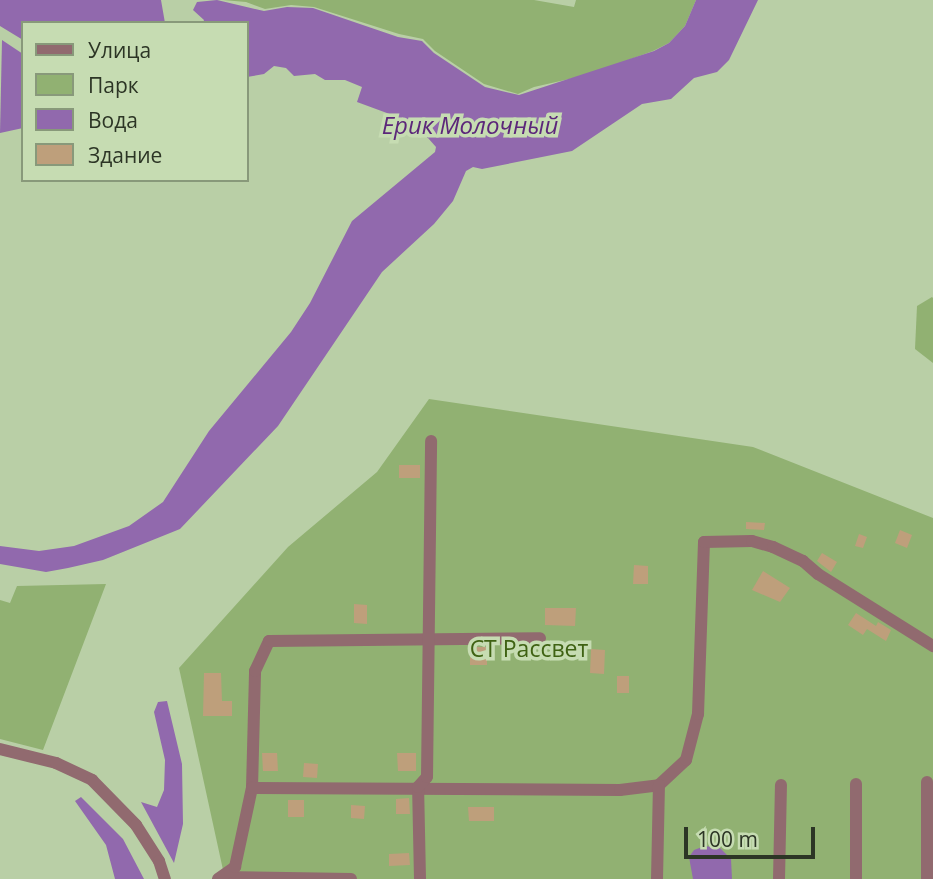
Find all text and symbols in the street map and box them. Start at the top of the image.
legend [21,21,248,182]
text: Улица [88,36,151,64]
text: Парк [88,71,139,99]
text: Вода [88,106,138,134]
water label: Ерик Молочный [382,111,558,139]
text: Здание [88,141,162,169]
park label: СТ Рассвет [470,634,588,662]
scale bar [688,812,819,856]
text: 100 m [697,825,758,853]

